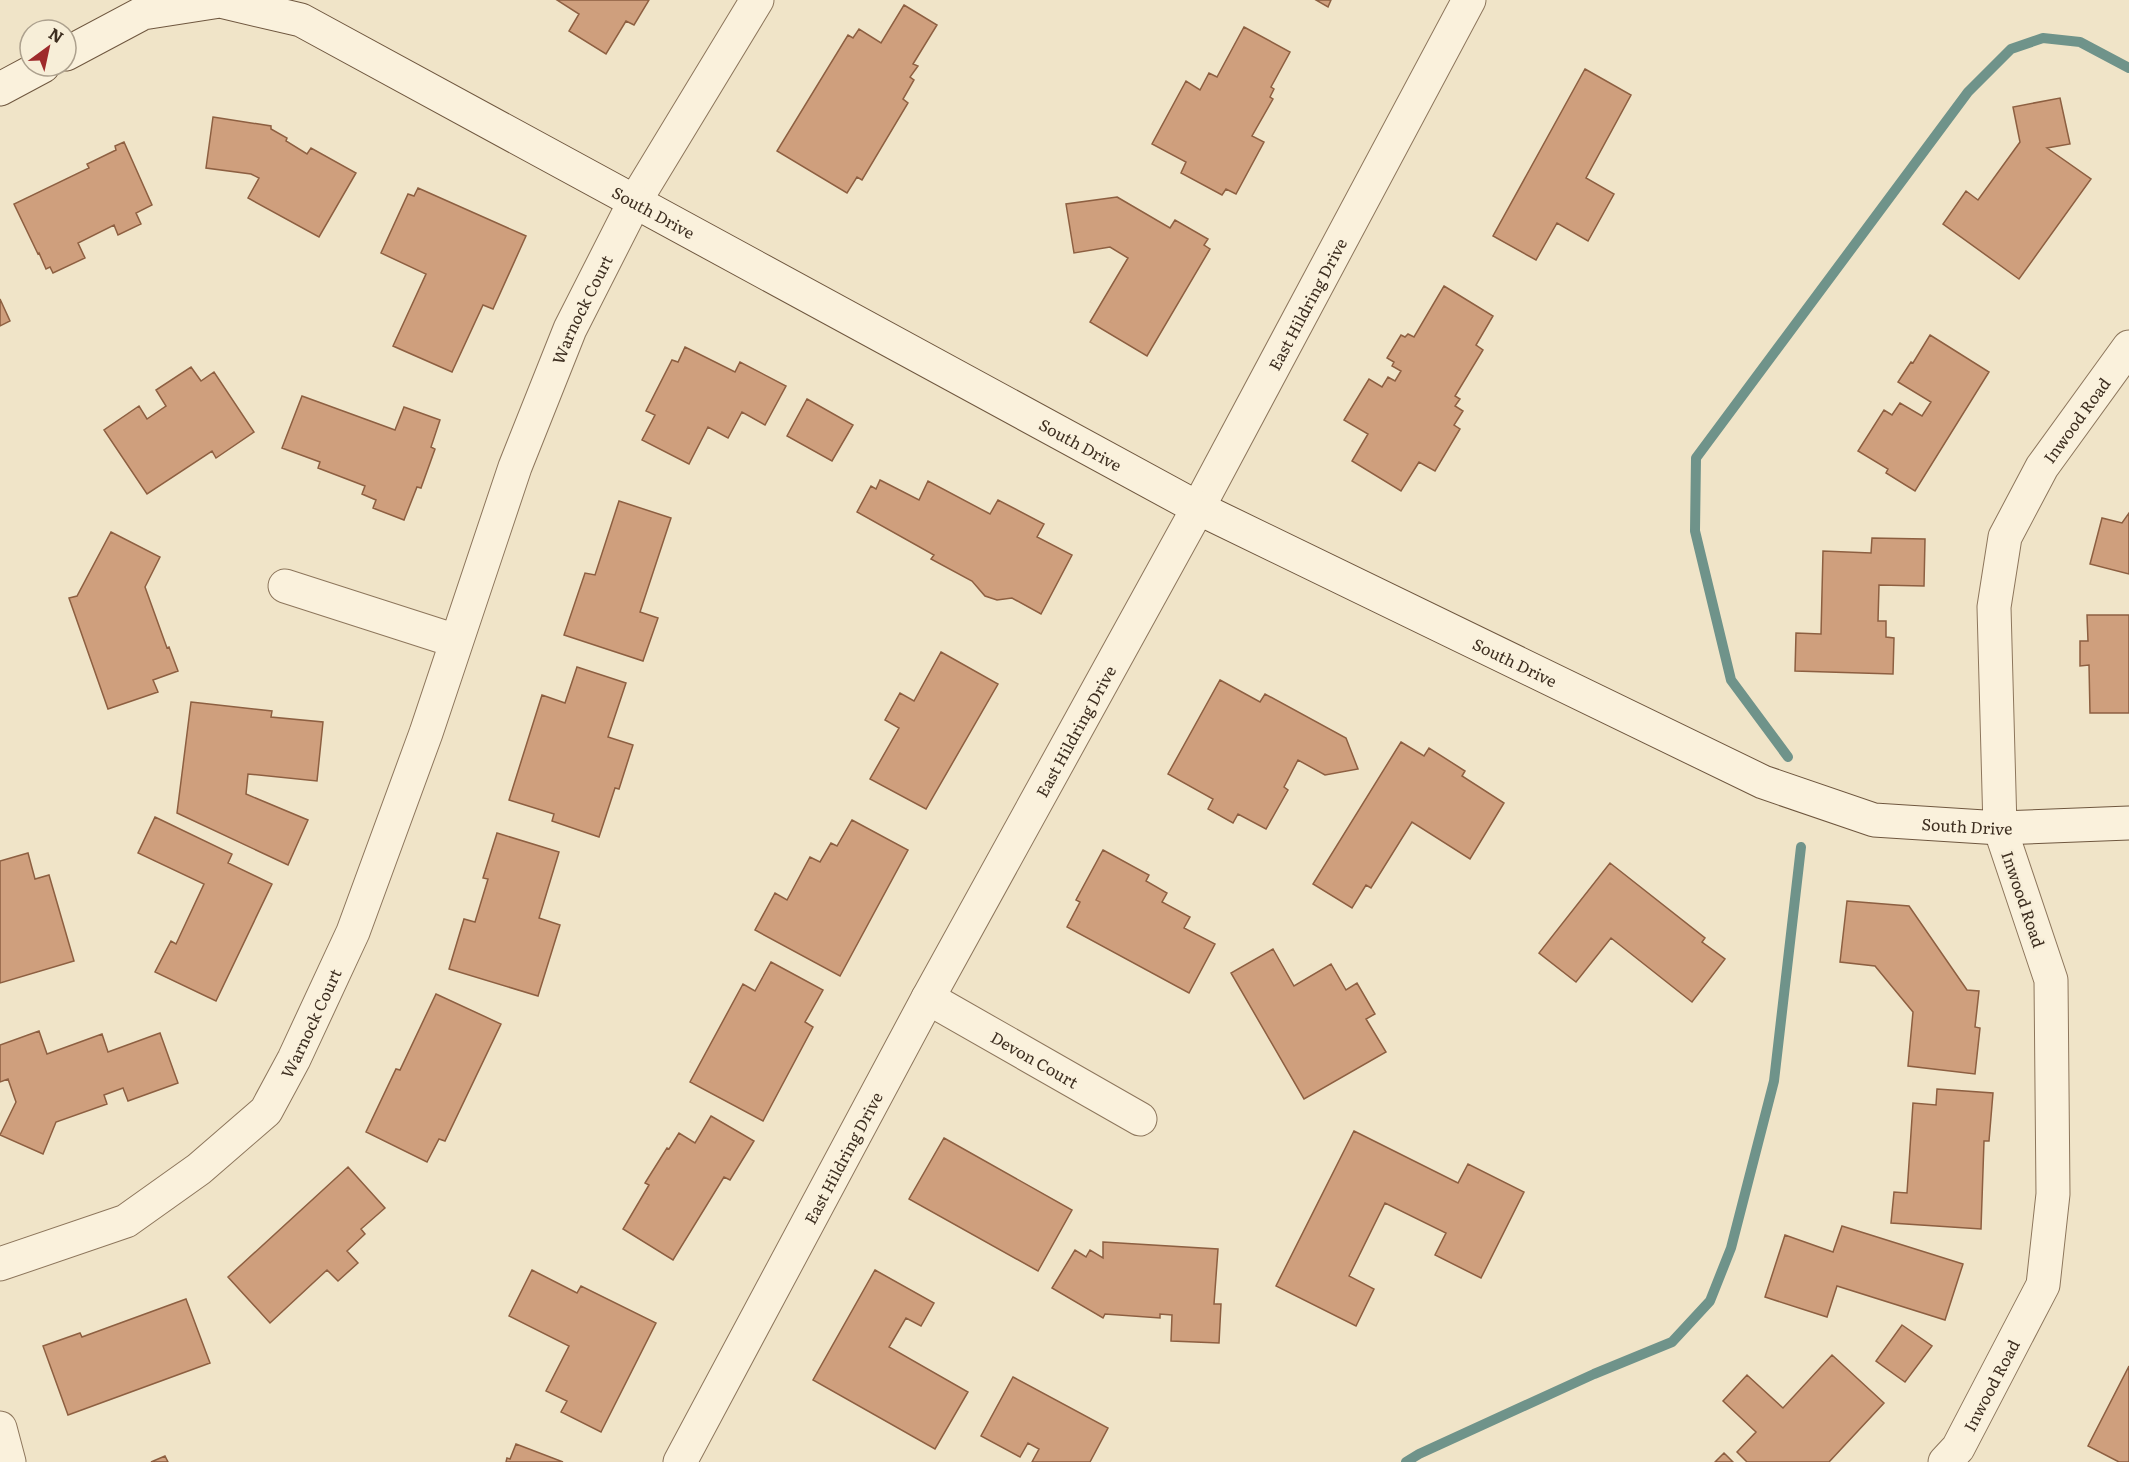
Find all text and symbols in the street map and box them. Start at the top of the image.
north arrow [18,18,78,78]
text: N [45,21,69,48]
street label: South Drive [608,180,699,244]
street label: East Hildring Drive [1262,233,1352,374]
street label: Warnock Court [545,250,618,368]
street label: Inwood Road [2037,372,2115,468]
street label: South Drive [1035,412,1126,476]
street label: South Drive [1469,631,1561,692]
street label: East Hildring Drive [1029,661,1121,801]
street label: South Drive [1921,811,2013,840]
street label: Inwood Road [1996,848,2052,951]
street label: Warnock Court [274,964,347,1082]
street label: Devon Court [987,1024,1083,1094]
street label: East Hildring Drive [797,1087,888,1228]
street label: Inwood Road [1957,1335,2025,1435]

